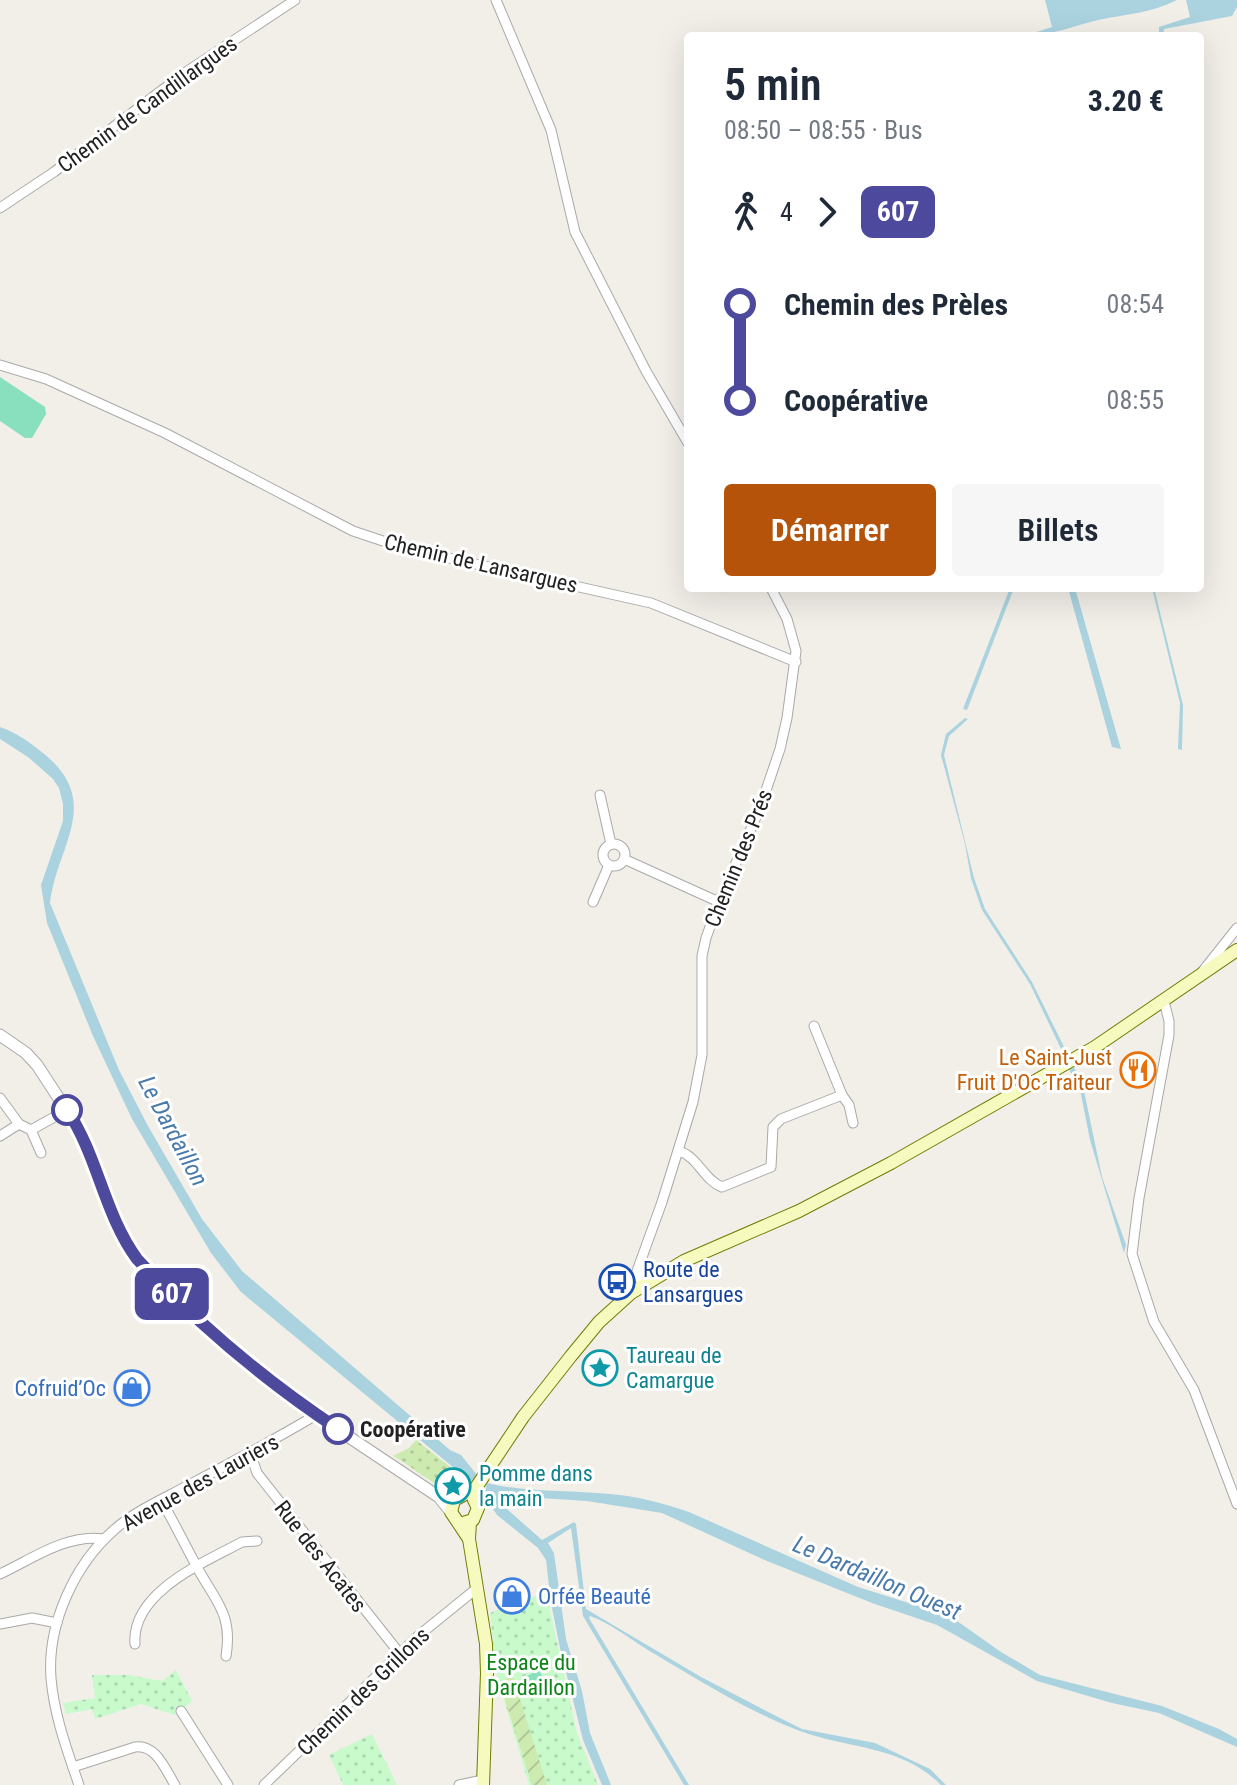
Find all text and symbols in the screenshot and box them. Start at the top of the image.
street label: Chemin de Candillargues [53,31,242,178]
text: 5 min [724,59,821,111]
text: 3.20 € [1088,83,1164,118]
text: 08:50 – 08:55 · Bus [724,115,923,145]
icon: walk [724,190,768,234]
icon: forward [805,190,849,234]
text: 607 [877,195,919,228]
text: 4 [780,197,793,227]
text: Chemin des Prèles [784,287,1008,322]
text: 08:54 [1107,289,1164,319]
text: Coopérative [784,383,928,418]
text: 08:55 [1107,385,1164,415]
button: Démarrer [724,484,936,576]
button: Billets [952,484,1164,576]
street label: Chemin de Lansargues [382,529,580,598]
street label: Chemin des Prés [700,786,777,931]
place label: Le Saint-Just Fruit D'Oc Traiteur [957,1045,1112,1095]
restaurant icon: Le Saint-Just Fruit D'Oc Traiteur [1119,1051,1157,1089]
water label: Le Dardaillon [132,1071,214,1191]
unlabelled marker [52,1095,82,1125]
place label: Route de Lansargues [643,1257,744,1307]
bus stop icon: Route de Lansargues [598,1263,636,1301]
line badge: 607 [126,1268,218,1320]
text: 607 [151,1277,193,1310]
place label: Taureau de Camargue [626,1343,722,1393]
place icon: Taureau de Camargue [581,1349,619,1387]
shop icon: Cofruid’Oc [113,1369,151,1407]
place label: Cofruid’Oc [15,1376,106,1401]
marker: Coopérative [323,1414,353,1444]
place label: Coopérative [360,1417,466,1442]
street label: Avenue des Lauriers [118,1429,283,1536]
place label: Pomme dans la main [479,1461,593,1511]
place icon: Pomme dans la main [434,1467,472,1505]
street label: Rue des Acates [269,1496,372,1617]
water label: Le Dardaillon Ouest [789,1530,965,1626]
shop icon: Orfée Beauté [493,1577,531,1615]
place label: Orfée Beauté [538,1584,651,1609]
street label: Chemin des Grillons [292,1622,434,1761]
park label: Espace du Dardaillon [486,1650,576,1700]

